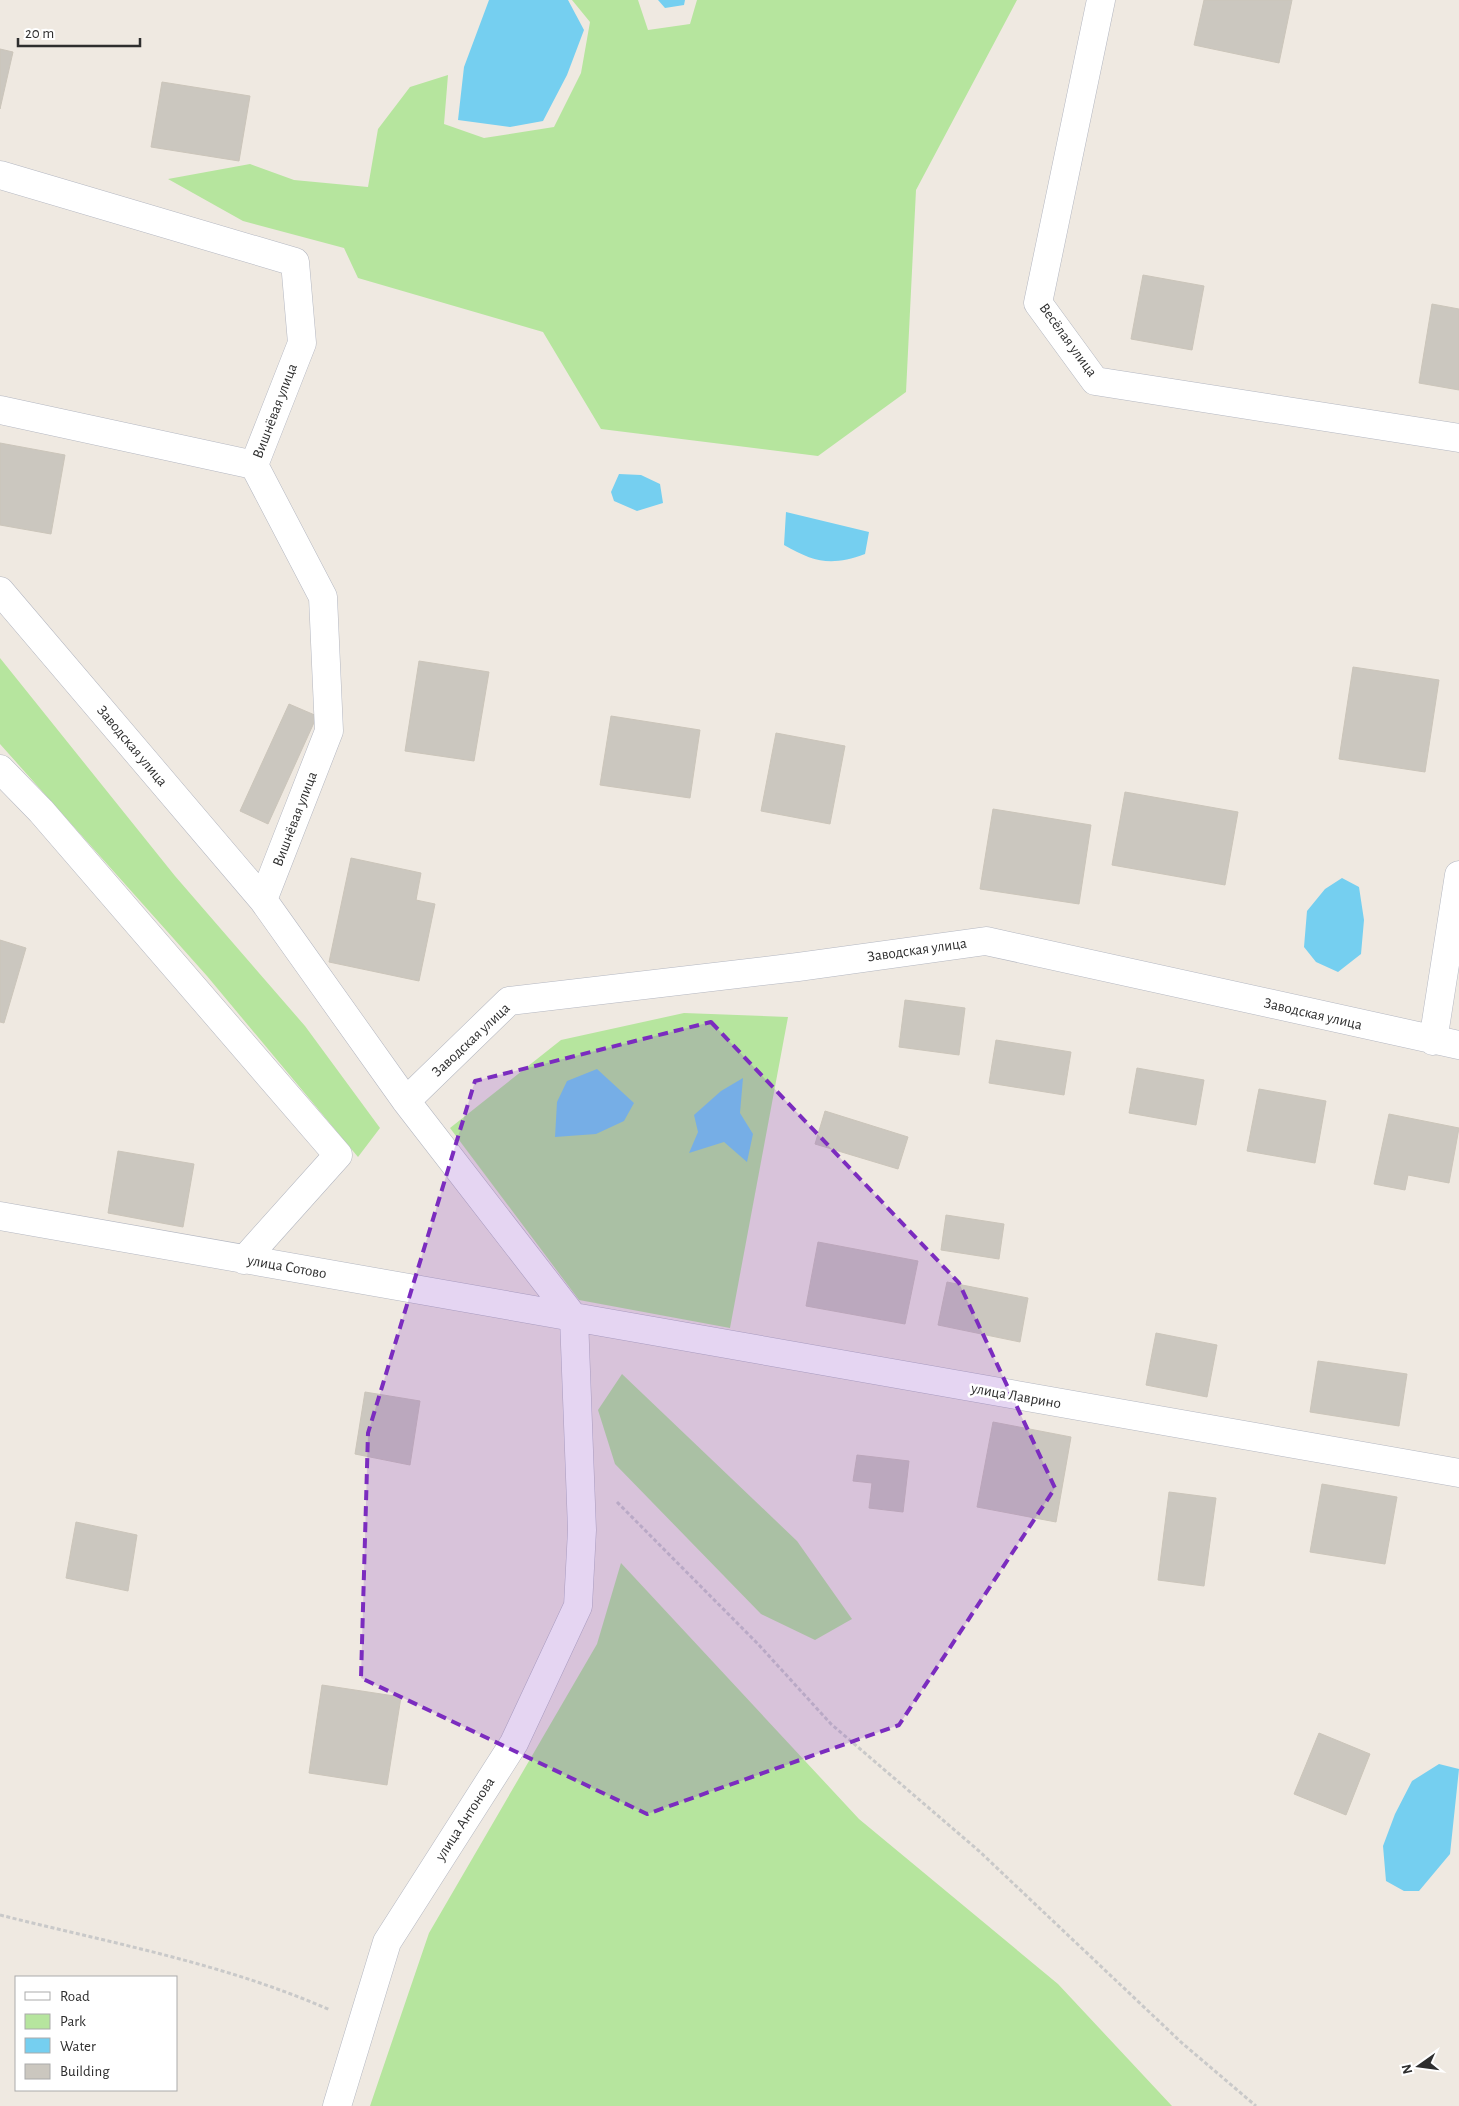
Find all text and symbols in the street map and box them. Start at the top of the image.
scale bar [18,15,140,47]
text: 20 m [25,26,54,41]
street label: Весёлая улица [1036,300,1100,380]
street label: Вишнёвая улица [250,361,300,461]
street label: Заводская улица [94,703,170,789]
street label: Вишнёвая улица [270,769,320,869]
street label: Заводская улица [866,936,968,964]
street label: Заводская улица [1262,995,1364,1033]
street label: Заводская улица [429,1000,513,1080]
street label: улица Сотово [245,1252,328,1281]
street label: улица Лаврино [969,1381,1062,1411]
street label: улица Антонова [432,1775,498,1864]
legend [15,1976,178,2091]
text: Road [60,1989,90,2004]
text: Park [60,2014,86,2029]
text: Water [60,2039,96,2054]
north arrow [1394,2041,1444,2091]
text: N [1399,2062,1415,2075]
text: Building [60,2064,110,2079]

